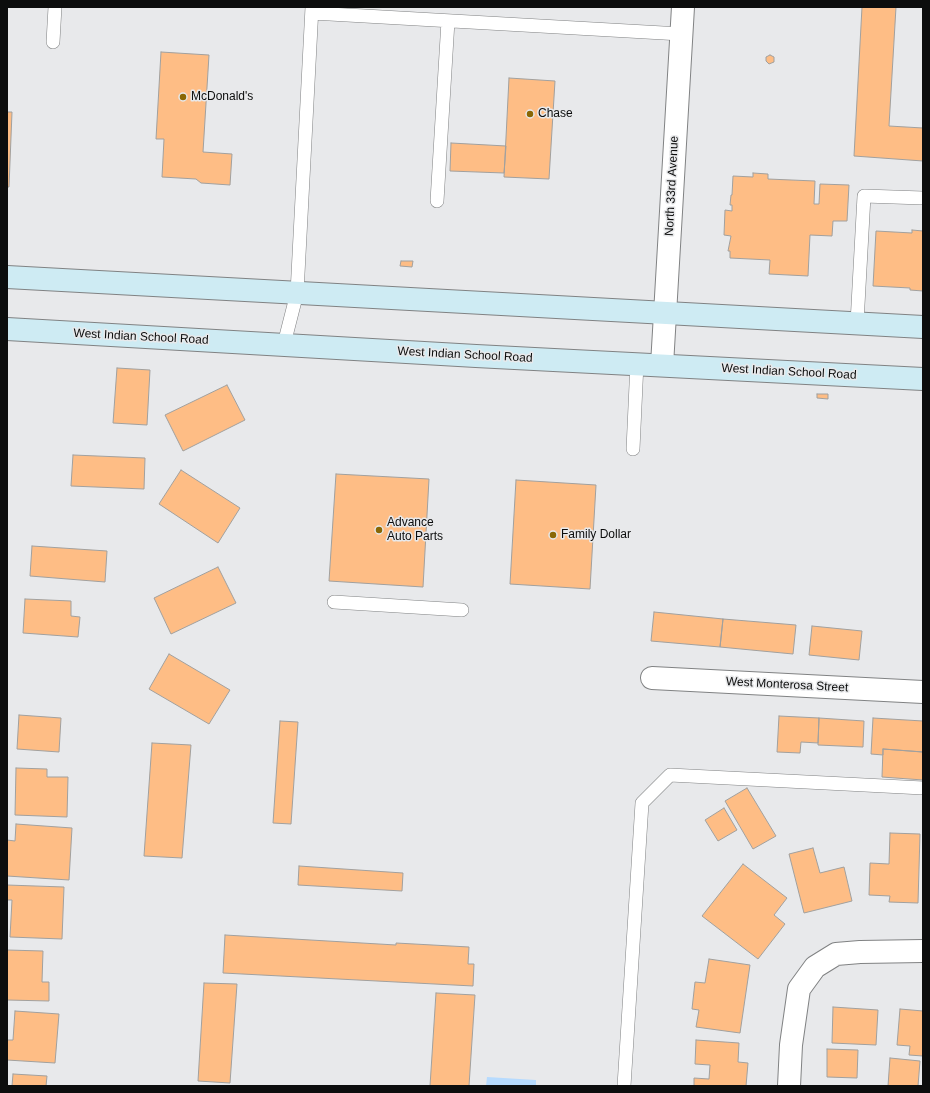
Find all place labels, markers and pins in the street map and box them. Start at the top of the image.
place label: McDonald's [191,90,253,104]
marker: McDonald's [178,92,188,102]
place label: Chase [538,107,573,121]
marker: Chase [525,109,535,119]
place label: Advance Auto Parts [387,516,443,544]
marker: Advance Auto Parts [374,525,384,535]
place label: Family Dollar [561,528,631,542]
marker: Family Dollar [548,530,558,540]

